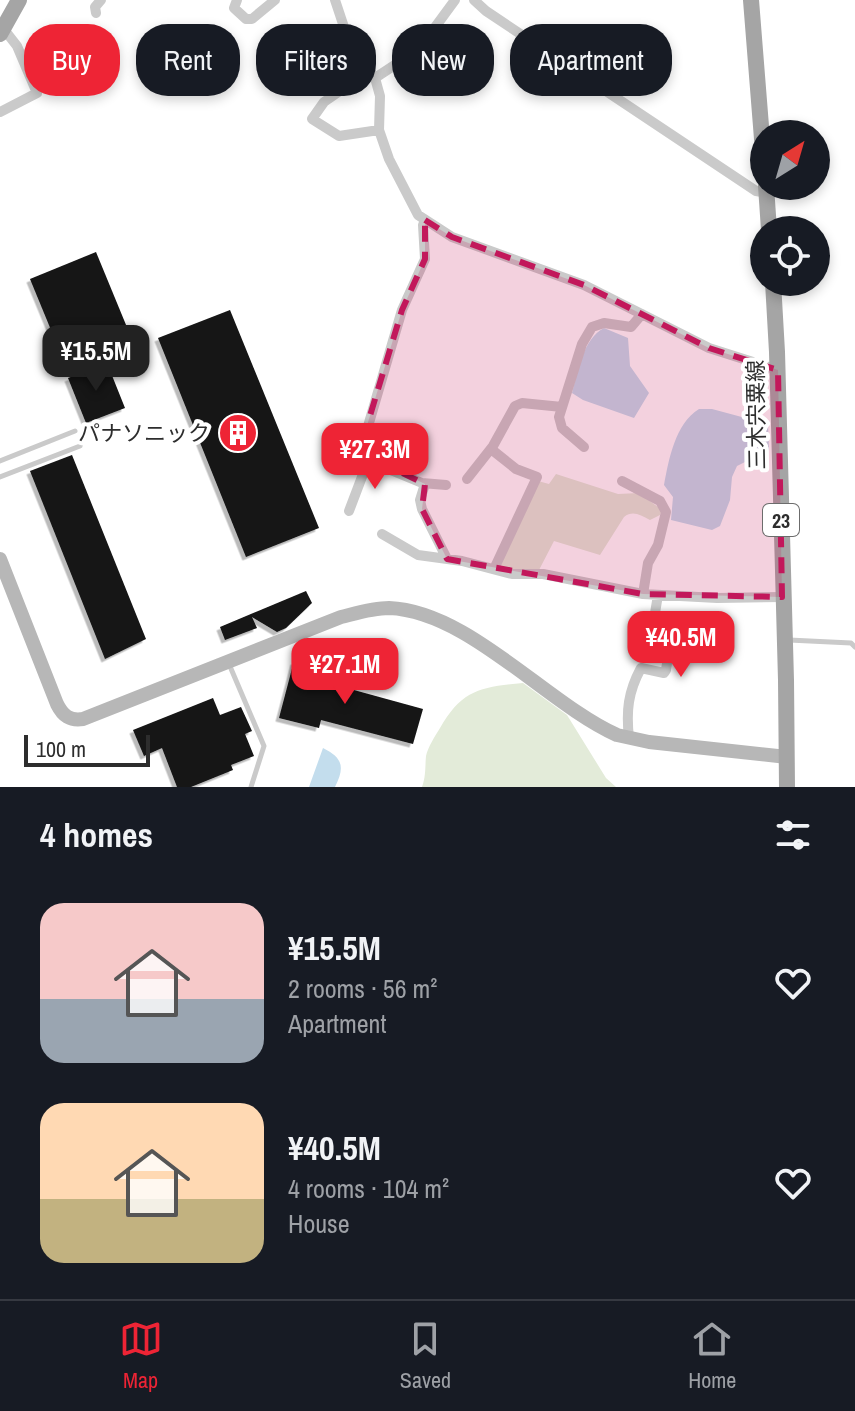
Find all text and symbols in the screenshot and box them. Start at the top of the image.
chip: Buy [24,24,120,96]
chip: Rent [136,24,240,96]
chip: Filters [256,24,376,96]
chip: New [392,24,494,96]
chip: Apartment [510,24,672,96]
north arrow [750,120,830,200]
map controls [750,120,830,296]
button: locate [750,216,830,296]
pin: ¥15.5M [31,325,161,393]
text: ¥15.5M [60,333,132,368]
street label: 三木宍粟線 [740,360,772,470]
building icon: パナソニック [217,412,259,454]
place label: パナソニック [78,418,210,448]
pin: ¥27.3M [310,423,440,491]
text: ¥27.3M [339,431,411,466]
road number: 23 [763,504,799,536]
pin: ¥40.5M [616,611,746,679]
text: ¥40.5M [645,619,717,654]
pin: ¥27.1M [280,638,410,706]
text: ¥27.1M [309,646,381,681]
scale bar [24,731,150,767]
text: 100 m [36,734,86,764]
text: 4 homes [40,812,153,858]
icon: filters [771,813,815,857]
text: ¥15.5M [288,925,381,971]
icon: home [104,935,200,1031]
icon: heart [771,961,815,1005]
text: 2 rooms · 56 m² [288,971,437,1006]
text: Apartment [288,1006,386,1041]
text: ¥40.5M [288,1125,381,1171]
icon: home [104,1135,200,1231]
icon: heart [771,1161,815,1205]
text: 4 rooms · 104 m² [288,1171,449,1206]
text: House [288,1206,350,1241]
tab: Map [119,1317,163,1395]
tab: Saved [400,1317,451,1395]
tab: Home [688,1317,736,1395]

